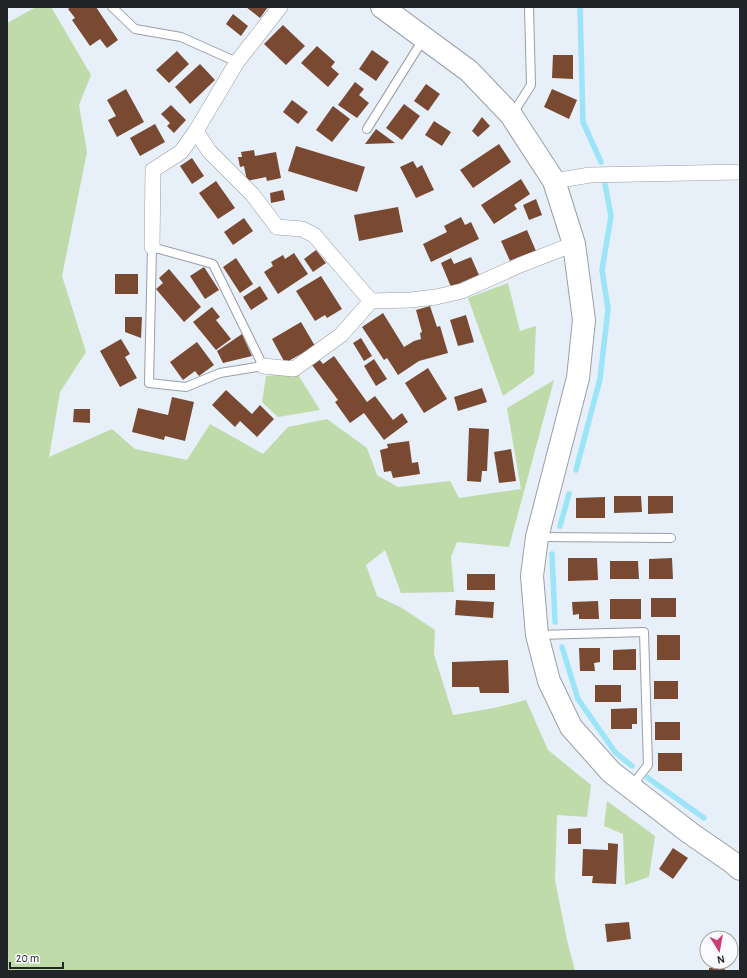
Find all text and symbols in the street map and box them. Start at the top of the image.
north arrow [699,930,739,970]
scale bar [10,944,63,970]
text: 20 m [16,952,39,964]
text: N [716,953,726,965]

